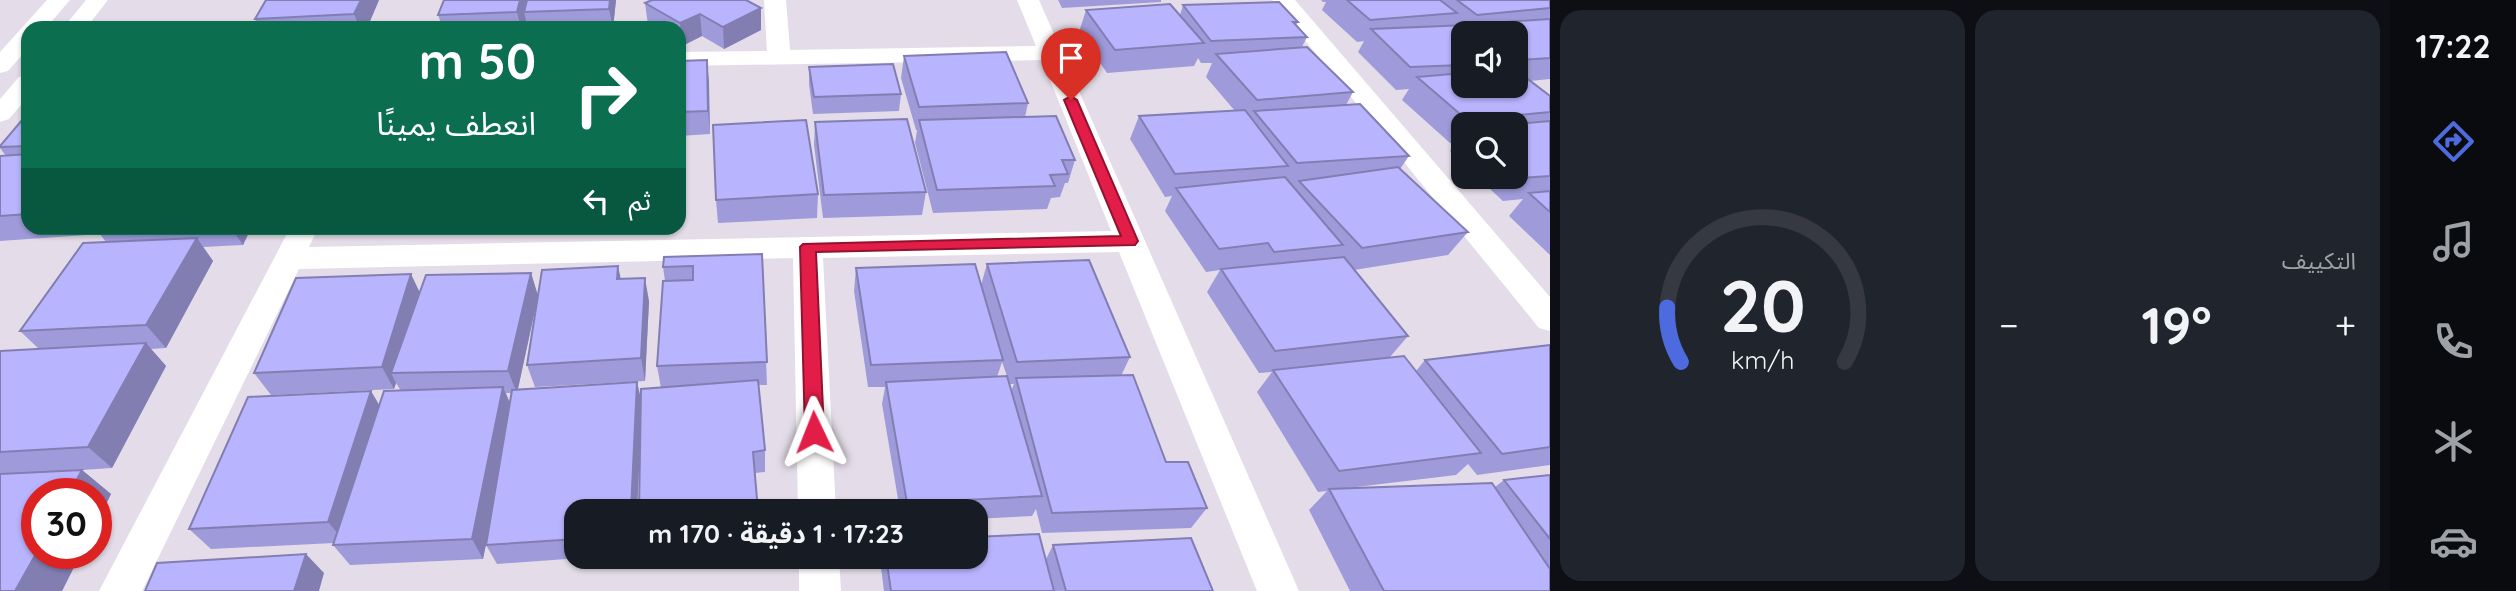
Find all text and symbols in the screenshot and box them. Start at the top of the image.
map controls [1451,21,1528,189]
button: sound [1451,21,1528,98]
text: 17:22 [2415,26,2491,66]
pin [1041,28,1101,100]
text: 50 m [419,30,536,91]
icon: arrive [1052,39,1090,77]
icon: right [560,49,651,140]
text: انعطف يمينًا [376,103,536,143]
button: search [1451,112,1528,189]
icon: directions [2429,117,2478,166]
icon: left [577,182,615,220]
text: ثم [629,184,651,217]
icon: music [2429,217,2478,266]
text: التكييف [2282,246,2356,275]
text: 20 [1719,259,1806,350]
text: 19° [2142,292,2212,357]
text: − [1999,301,2019,349]
text: + [2335,301,2356,349]
icon: phone [2429,317,2478,366]
text: km/h [1731,343,1794,374]
position arrow [777,395,851,469]
icon: climate [2429,417,2478,466]
speed limit sign: 30 [21,478,112,569]
text: 17:23 · 1 دقيقة · 170 m [648,517,904,550]
icon: car [2429,517,2478,566]

